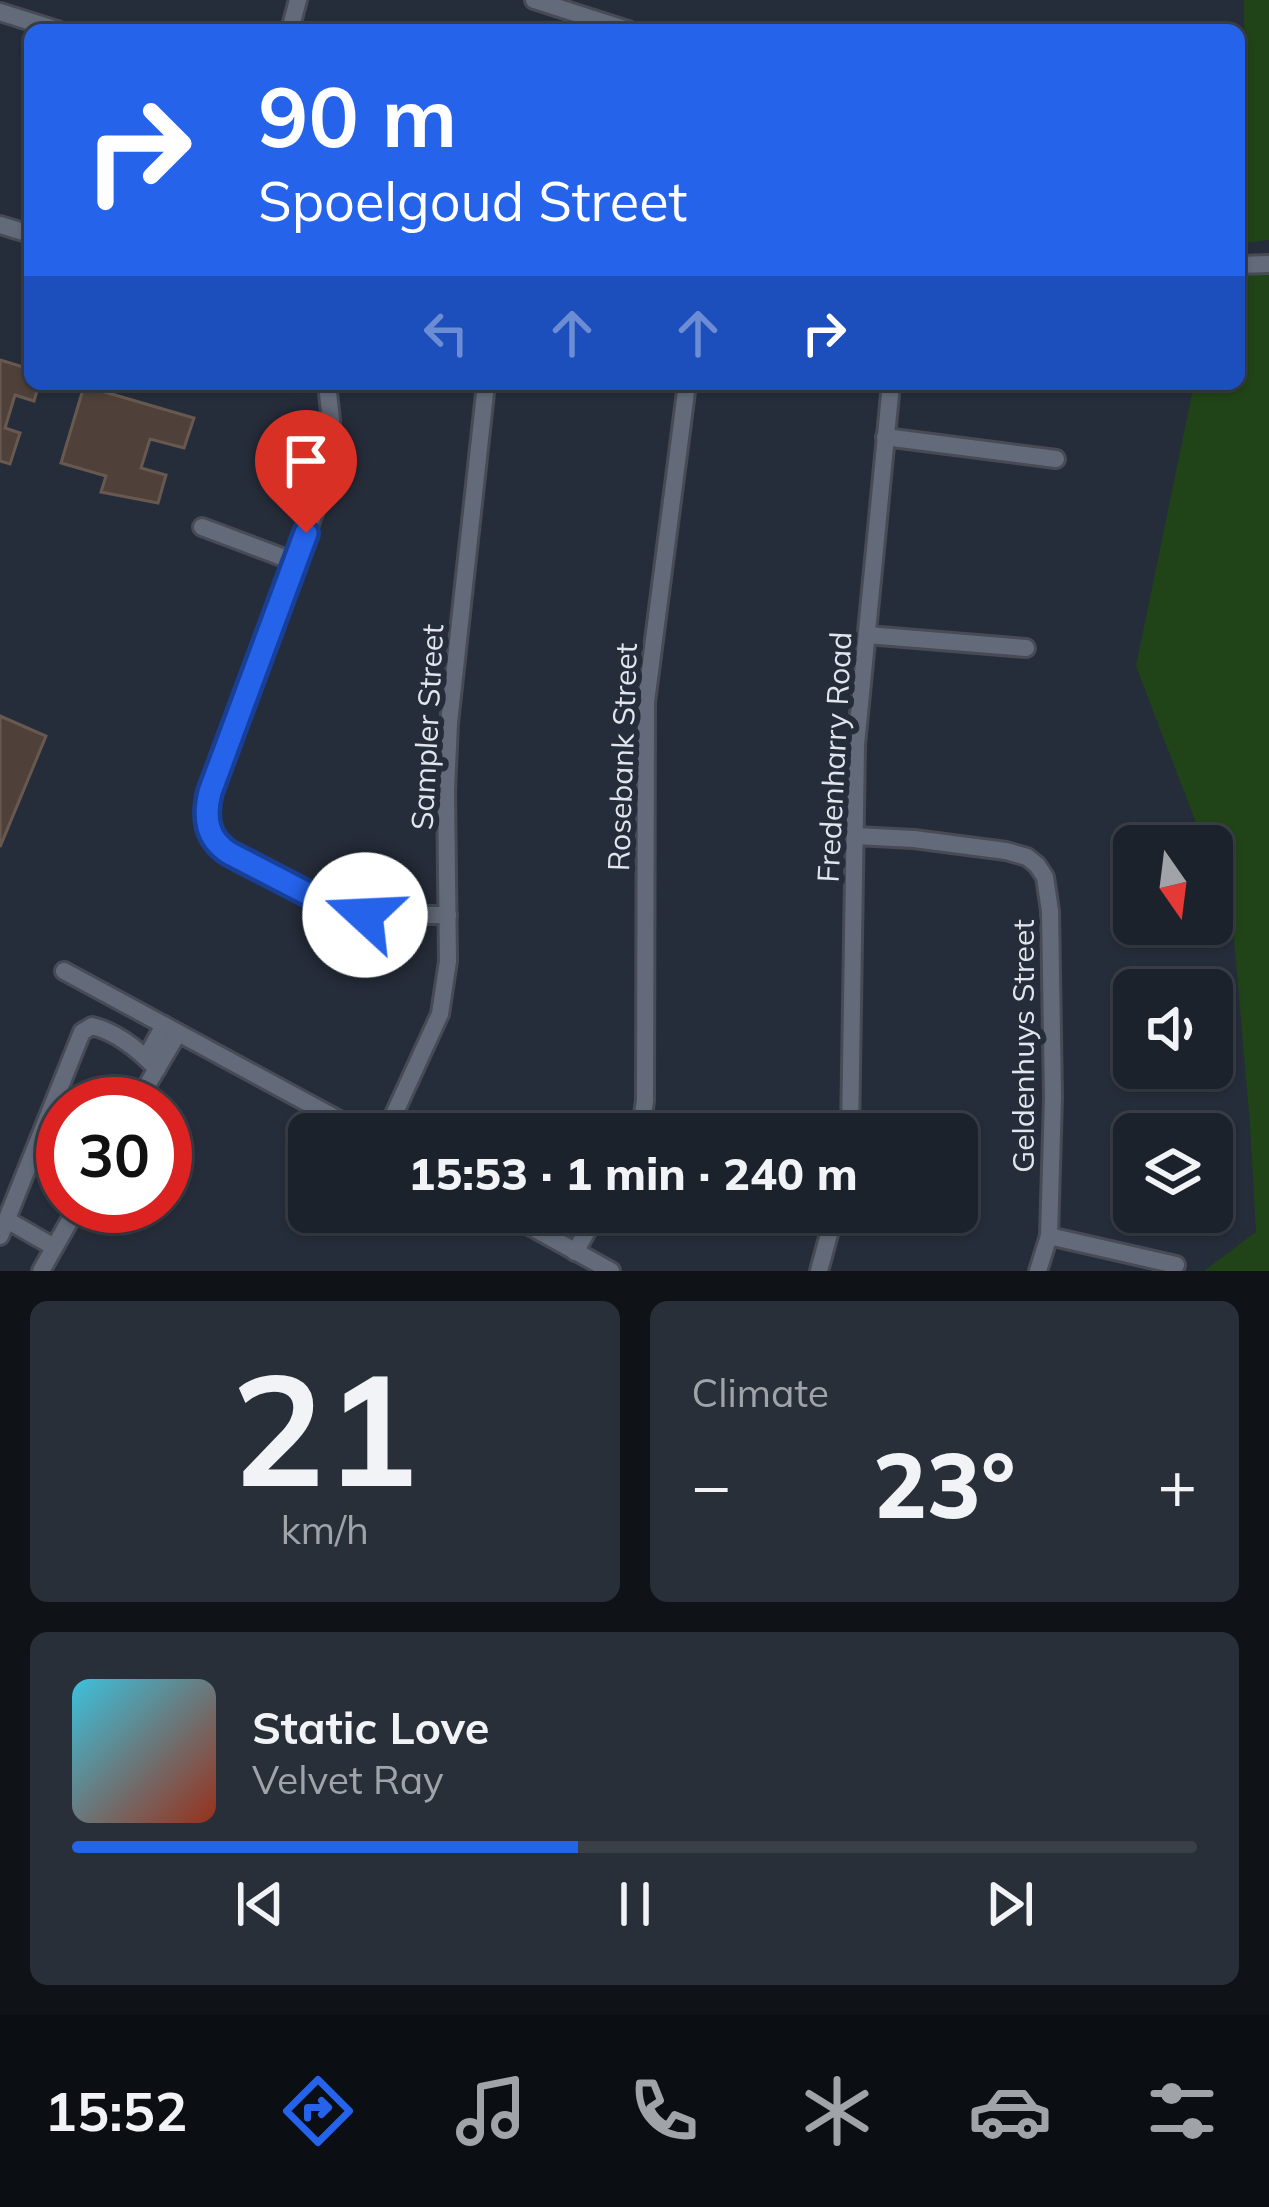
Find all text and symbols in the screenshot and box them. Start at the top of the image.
text: 90 m [258,63,457,168]
icon: right [60,72,216,228]
text: Spoelgoud Street [258,167,687,235]
icon: left [413,300,479,366]
icon: ahead [539,300,605,366]
icon: ahead [665,300,731,366]
icon: right [791,300,857,366]
pin [255,410,357,533]
icon: arrive [273,428,339,494]
street label: Sampler Street [403,623,451,831]
street label: Fredenharry Road [808,631,860,883]
street label: Rosebank Street [599,642,645,872]
north arrow [1113,825,1233,945]
map controls [1113,825,1233,1233]
position arrow [302,852,428,978]
street label: Geldenhuys Street [1004,919,1042,1173]
button: sound [1113,969,1233,1089]
speed limit sign: 30 [36,1077,192,1233]
button: layers [1113,1113,1233,1233]
text: 15:53 · 1 min · 240 m [408,1145,858,1201]
text: 21 [231,1329,418,1525]
text: Climate [692,1368,829,1417]
text: 23° [873,1428,1016,1541]
text: − [692,1443,731,1526]
text: + [1157,1443,1197,1526]
text: km/h [281,1505,369,1554]
text: Static Love [252,1699,489,1755]
text: Velvet Ray [252,1755,444,1804]
icon: previous [227,1871,293,1937]
icon: pause [602,1871,668,1937]
icon: next [977,1871,1043,1937]
icon: directions [276,2069,360,2153]
icon: music [449,2069,533,2153]
icon: phone [622,2069,706,2153]
icon: climate [795,2069,879,2153]
icon: car [968,2069,1052,2153]
icon: filters [1140,2069,1224,2153]
text: 15:52 [44,2077,187,2145]

